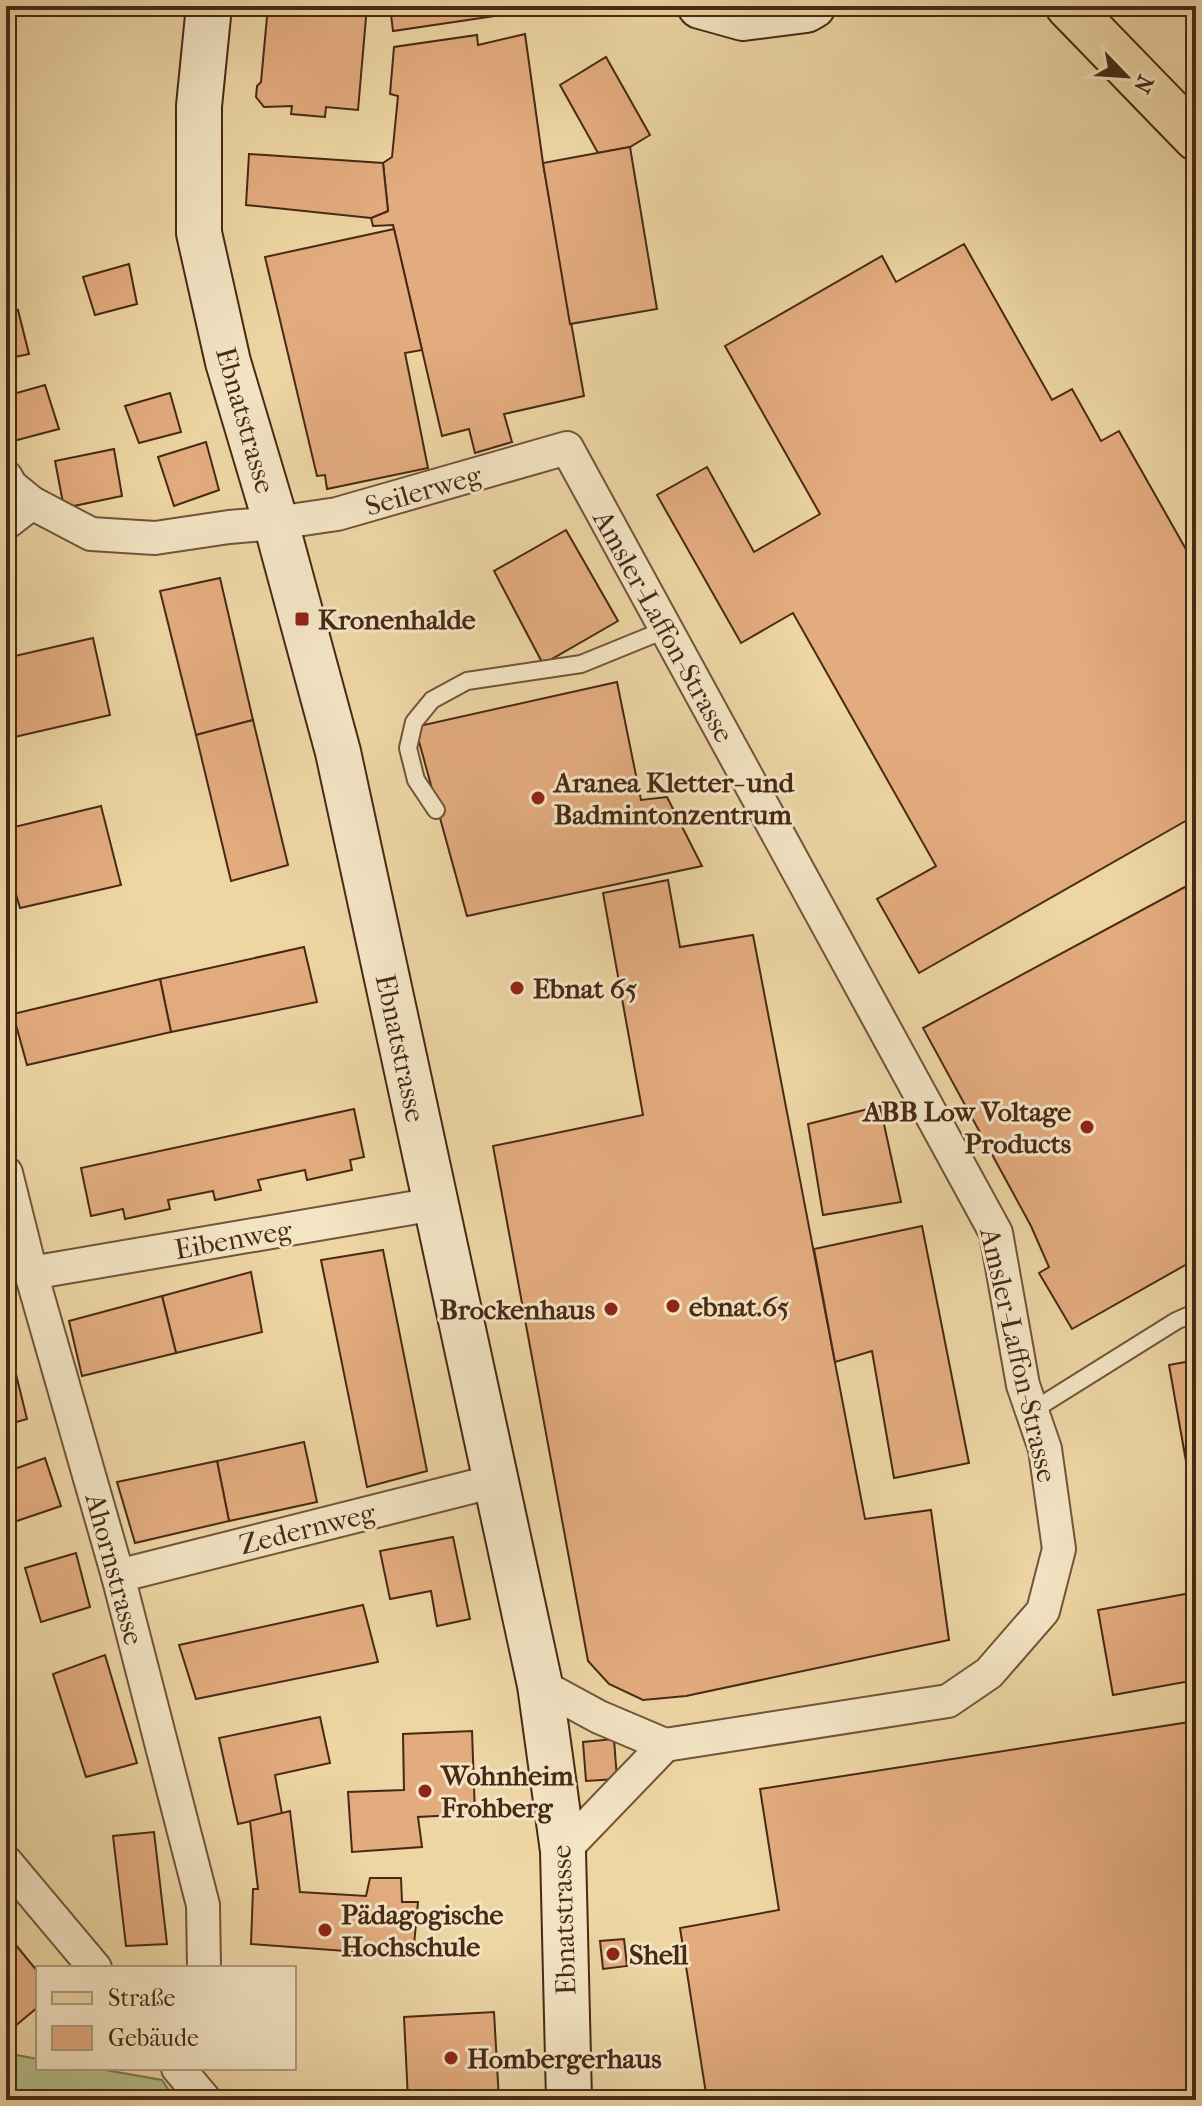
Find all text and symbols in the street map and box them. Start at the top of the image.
north arrow [1086,36,1166,116]
text: N [1128,71,1159,97]
street label: Ebnatstrasse [209,343,282,497]
street label: Seilerweg [361,458,486,523]
street label: Amsler-Laffon-Strasse [586,504,741,748]
place label: Kronenhalde [318,603,476,636]
marker: Kronenhalde [293,610,311,628]
place label: Aranea Kletter- und Badmintonzentrum [552,766,795,831]
marker: Aranea Kletter- und Badmintonzentrum [529,789,547,807]
street label: Ebnatstrasse [369,971,432,1125]
place label: Ebnat 65 [533,972,637,1005]
marker: Ebnat 65 [508,979,526,997]
place label: ABB Low Voltage Products [861,1095,1071,1160]
marker: ABB Low Voltage Products [1078,1118,1096,1136]
street label: Eibenweg [172,1213,295,1266]
street label: Amsler-Laffon-Strasse [973,1224,1064,1486]
place label: ebnat.65 [689,1290,789,1323]
place label: Brockenhaus [440,1293,595,1326]
marker: ebnat.65 [664,1297,682,1315]
marker: Brockenhaus [602,1300,620,1318]
street label: Ahornstrasse [78,1489,151,1649]
street label: Zedernweg [236,1495,379,1561]
place label: Wohnheim Frohberg [440,1759,574,1824]
marker: Wohnheim Frohberg [416,1782,434,1800]
street label: Ebnatstrasse [544,1844,583,1996]
place label: Pädagogische Hochschule [341,1898,503,1963]
marker: Pädagogische Hochschule [316,1921,334,1939]
place label: Shell [629,1938,689,1971]
marker: Shell [604,1945,622,1963]
legend [36,1966,296,2070]
text: Straße [108,1984,175,2012]
text: Gebäude [108,2024,199,2052]
place label: Hombergerhaus [467,2042,662,2075]
marker: Hombergerhaus [442,2049,460,2067]

